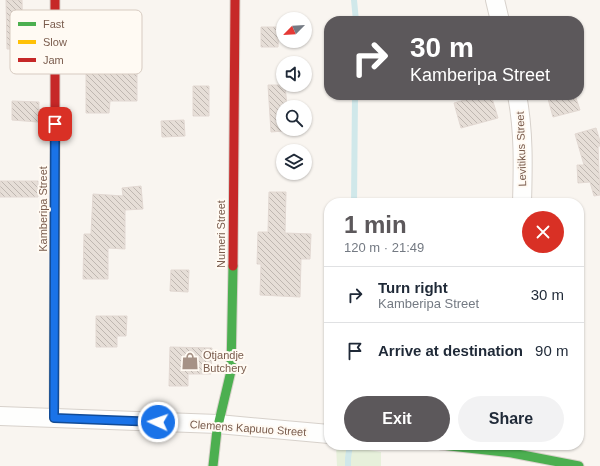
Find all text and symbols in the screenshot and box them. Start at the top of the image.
legend [10,10,142,74]
north arrow [276,12,312,48]
map controls [276,12,312,180]
text: Fast [43,18,64,30]
icon: right [344,32,396,84]
text: 30 m [410,32,474,63]
text: Slow [43,36,67,48]
text: Jam [43,54,64,66]
button: sound [276,56,312,92]
text: Kamberipa Street [410,65,550,85]
button: search [276,100,312,136]
pin [38,107,72,141]
street label: Levitikus Street [514,111,528,187]
icon: arrive [44,113,66,135]
button: layers [276,144,312,180]
street label: Kamberipa Street [37,166,49,252]
street label: Numeri Street [215,200,227,268]
text: 1 min [344,211,407,238]
button: close [522,211,564,253]
text: 120 m · 21:49 [344,240,424,255]
text: Turn right [378,279,448,296]
icon: right [344,284,366,306]
text: 30 m [531,286,564,303]
text: Kamberipa Street [378,296,479,311]
icon: arrive [344,340,366,362]
text: Arrive at destination [378,342,523,359]
text: 90 m [535,342,568,359]
place label: Otjandje Butchery [203,349,247,374]
shop icon: Otjandje Butchery [180,351,200,371]
button: Exit [344,396,450,442]
button: Share [458,396,564,442]
position arrow [137,401,179,443]
street label: Clemens Kapuuo Street [189,418,307,438]

